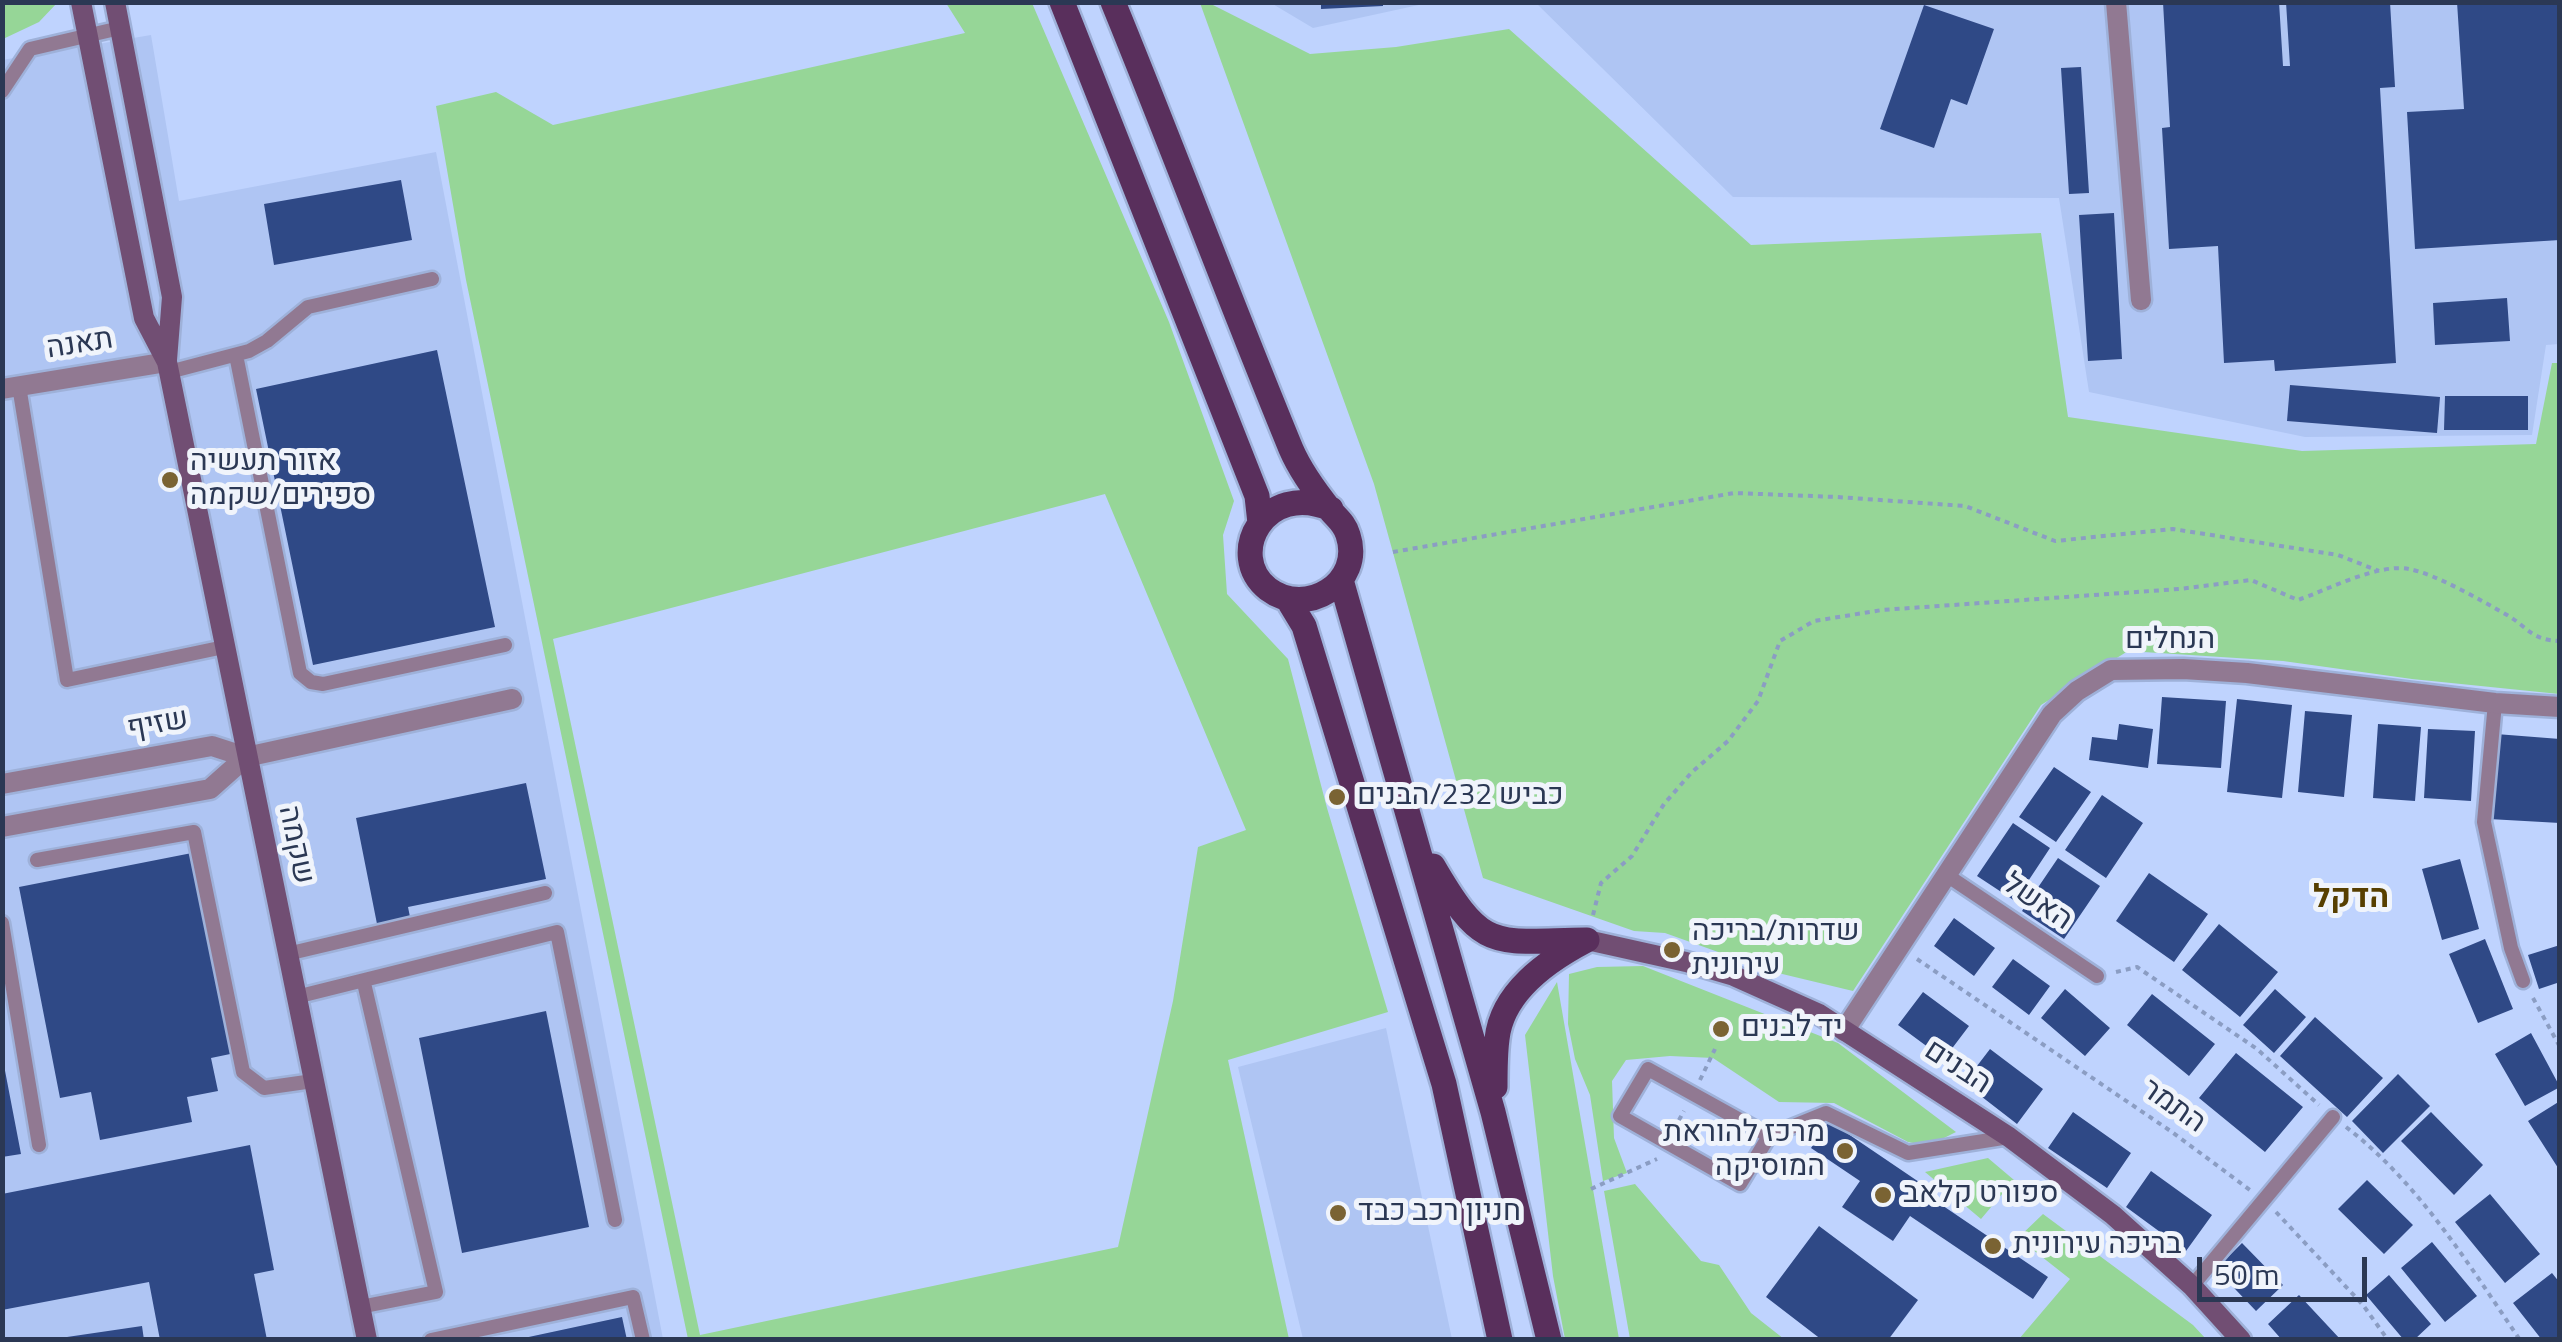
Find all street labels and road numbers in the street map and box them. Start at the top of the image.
street label: תאנה [44,322,116,368]
street label: הנחלים [2125,623,2215,659]
street label: שזיף [125,702,191,748]
street label: שקמה [269,803,321,887]
street label: האשל [1995,867,2079,939]
street label: הבנים [1917,1033,1997,1103]
street label: התמר [2134,1072,2212,1142]

